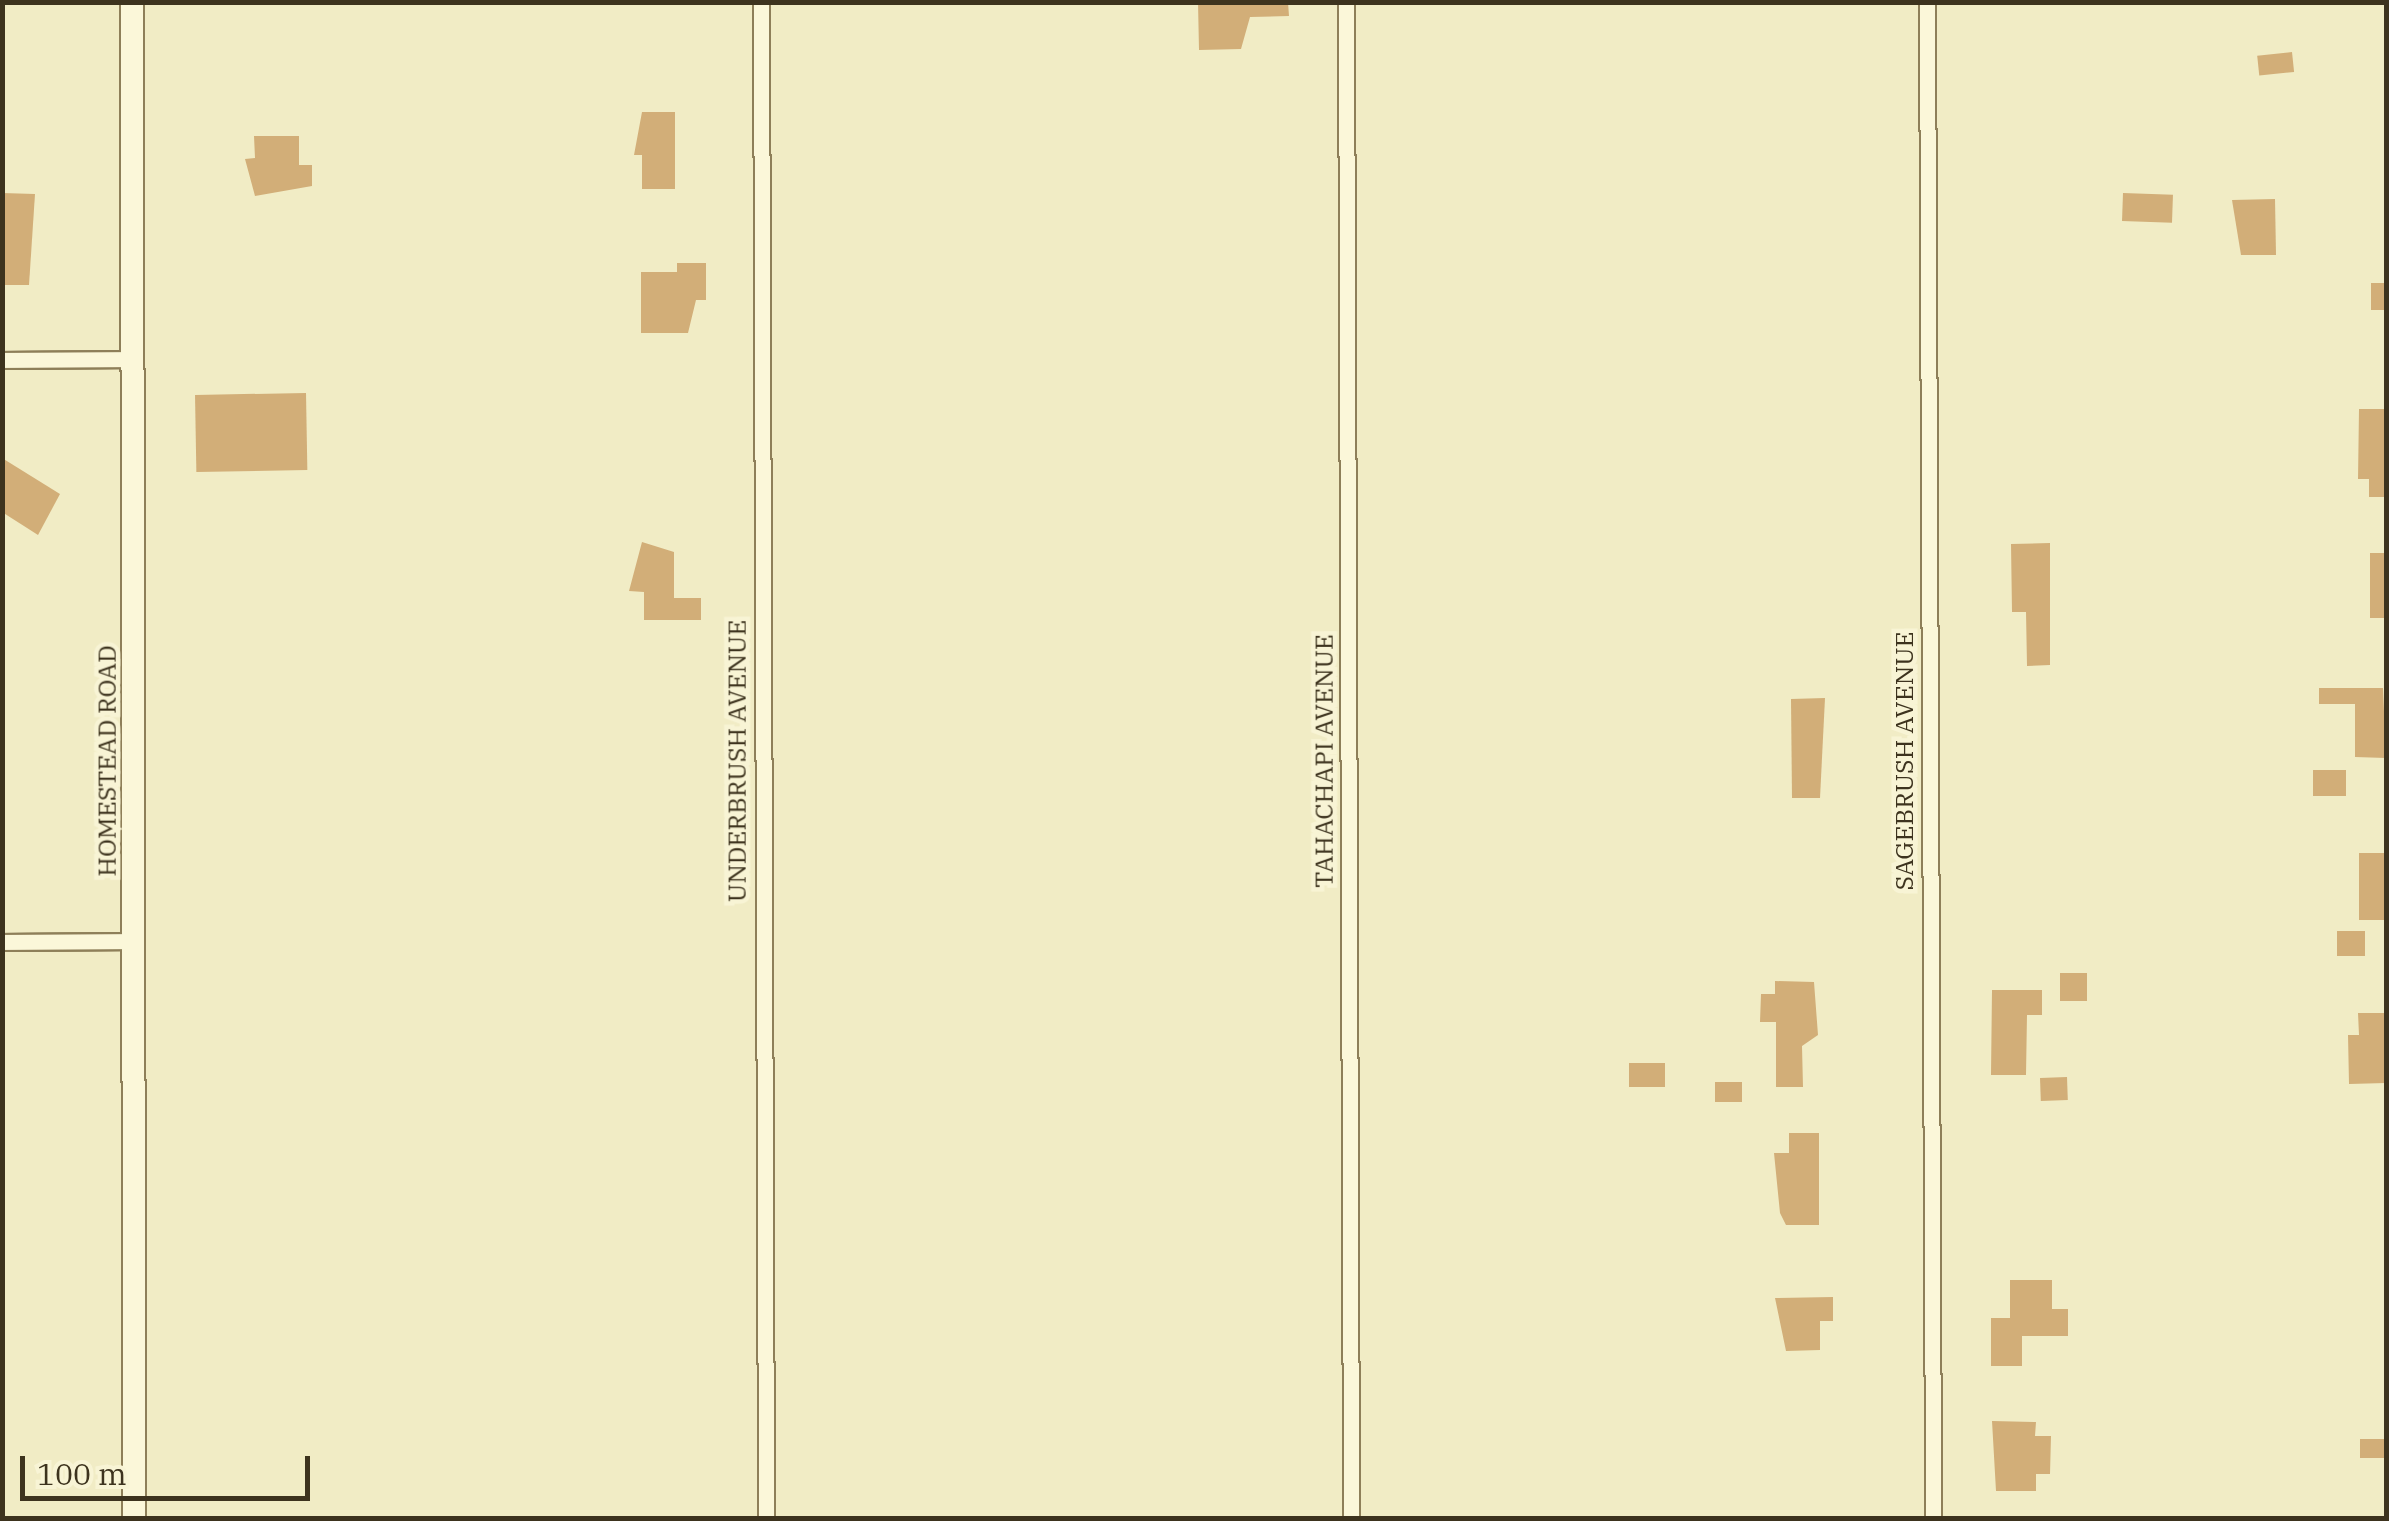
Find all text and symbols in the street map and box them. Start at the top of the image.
street label: UNDERBRUSH AVENUE [722,620,752,902]
street label: SAGEBRUSH AVENUE [1889,631,1919,891]
street label: TAHACHAPI AVENUE [1309,634,1339,888]
street label: HOMESTEAD ROAD [92,645,122,877]
scale bar [25,1436,315,1498]
text: 100 m [37,1454,127,1493]

